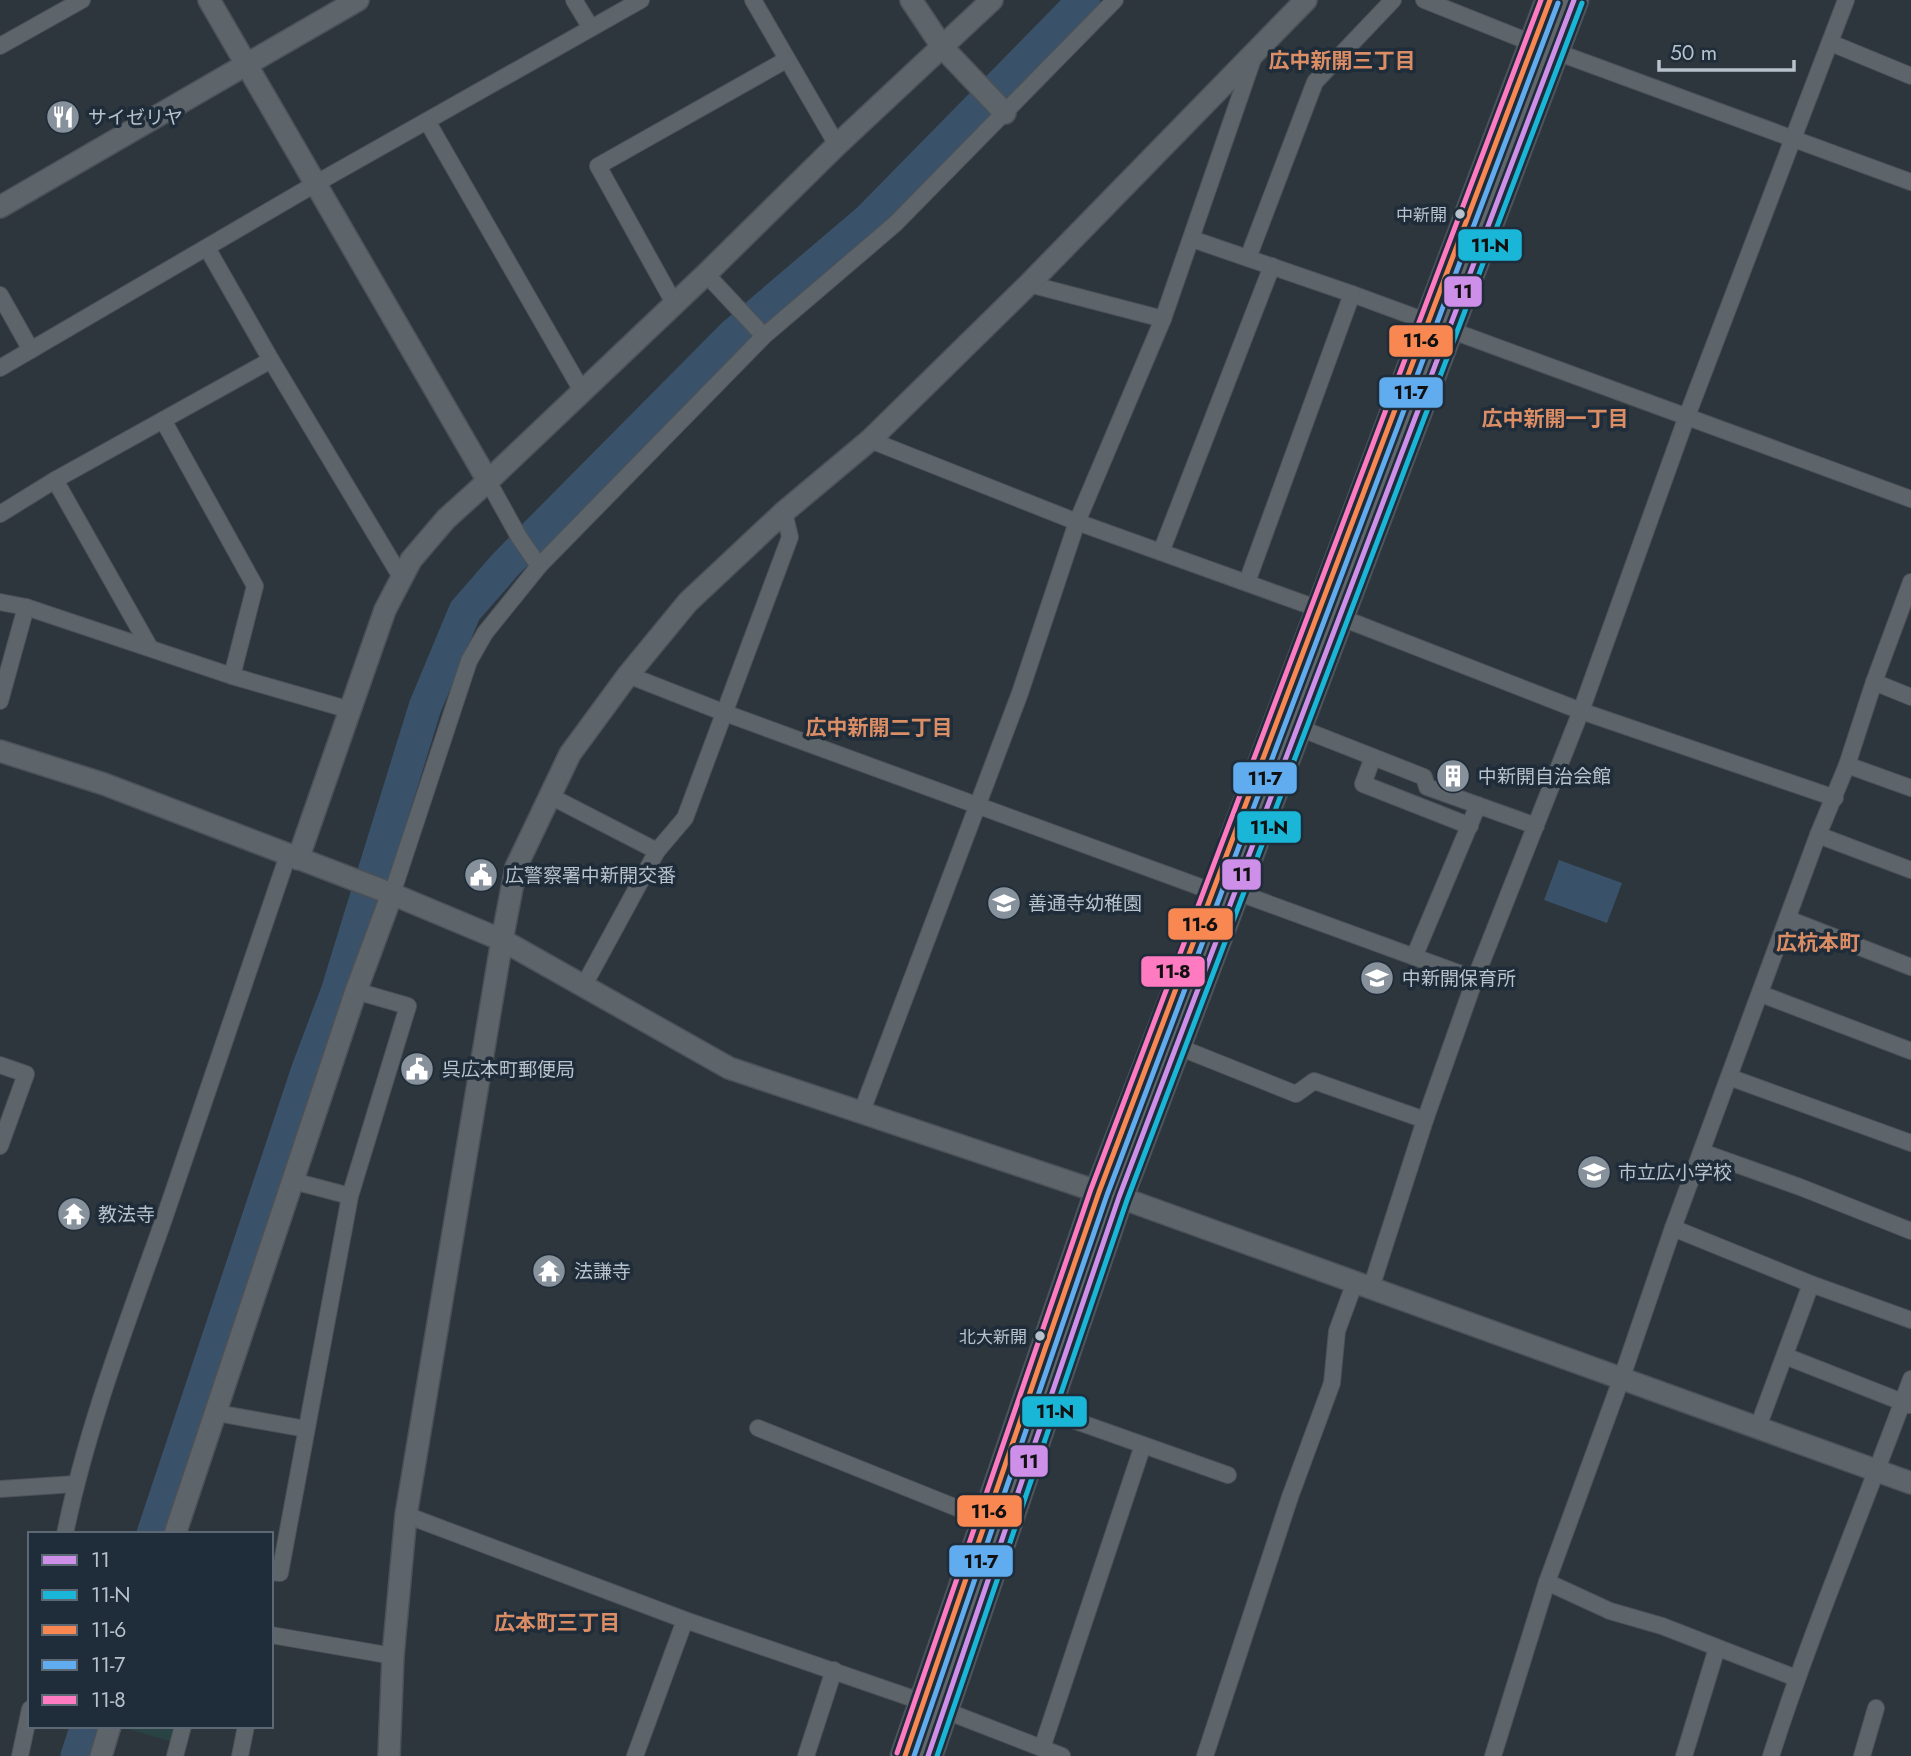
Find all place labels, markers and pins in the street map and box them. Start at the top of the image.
restaurant icon: サイゼリヤ [44,98,82,136]
place label: サイゼリヤ [88,104,183,131]
place label: 中新開 [1396,203,1447,227]
marker: 中新開 [1453,207,1467,221]
building icon: 中新開自治会館 [1434,757,1472,795]
place label: 中新開自治会館 [1478,763,1611,790]
public building icon: 広警察署中新開交番 [462,856,500,894]
place label: 広警察署中新開交番 [505,862,676,889]
school or university icon: 善通寺幼稚園 [985,884,1023,922]
place label: 善通寺幼稚園 [1028,890,1142,917]
school or university icon: 中新開保育所 [1358,959,1396,997]
place label: 中新開保育所 [1402,965,1516,992]
public building icon: 呉広本町郵便局 [398,1050,436,1088]
place label: 呉広本町郵便局 [442,1056,575,1083]
school or university icon: 市立広小学校 [1575,1153,1613,1191]
place label: 市立広小学校 [1618,1159,1732,1186]
temple icon: 教法寺 [55,1195,93,1233]
place label: 教法寺 [98,1201,155,1228]
temple icon: 法謙寺 [530,1252,568,1290]
place label: 法謙寺 [574,1258,631,1285]
place label: 北大新開 [959,1325,1027,1349]
marker: 北大新開 [1033,1329,1047,1343]

